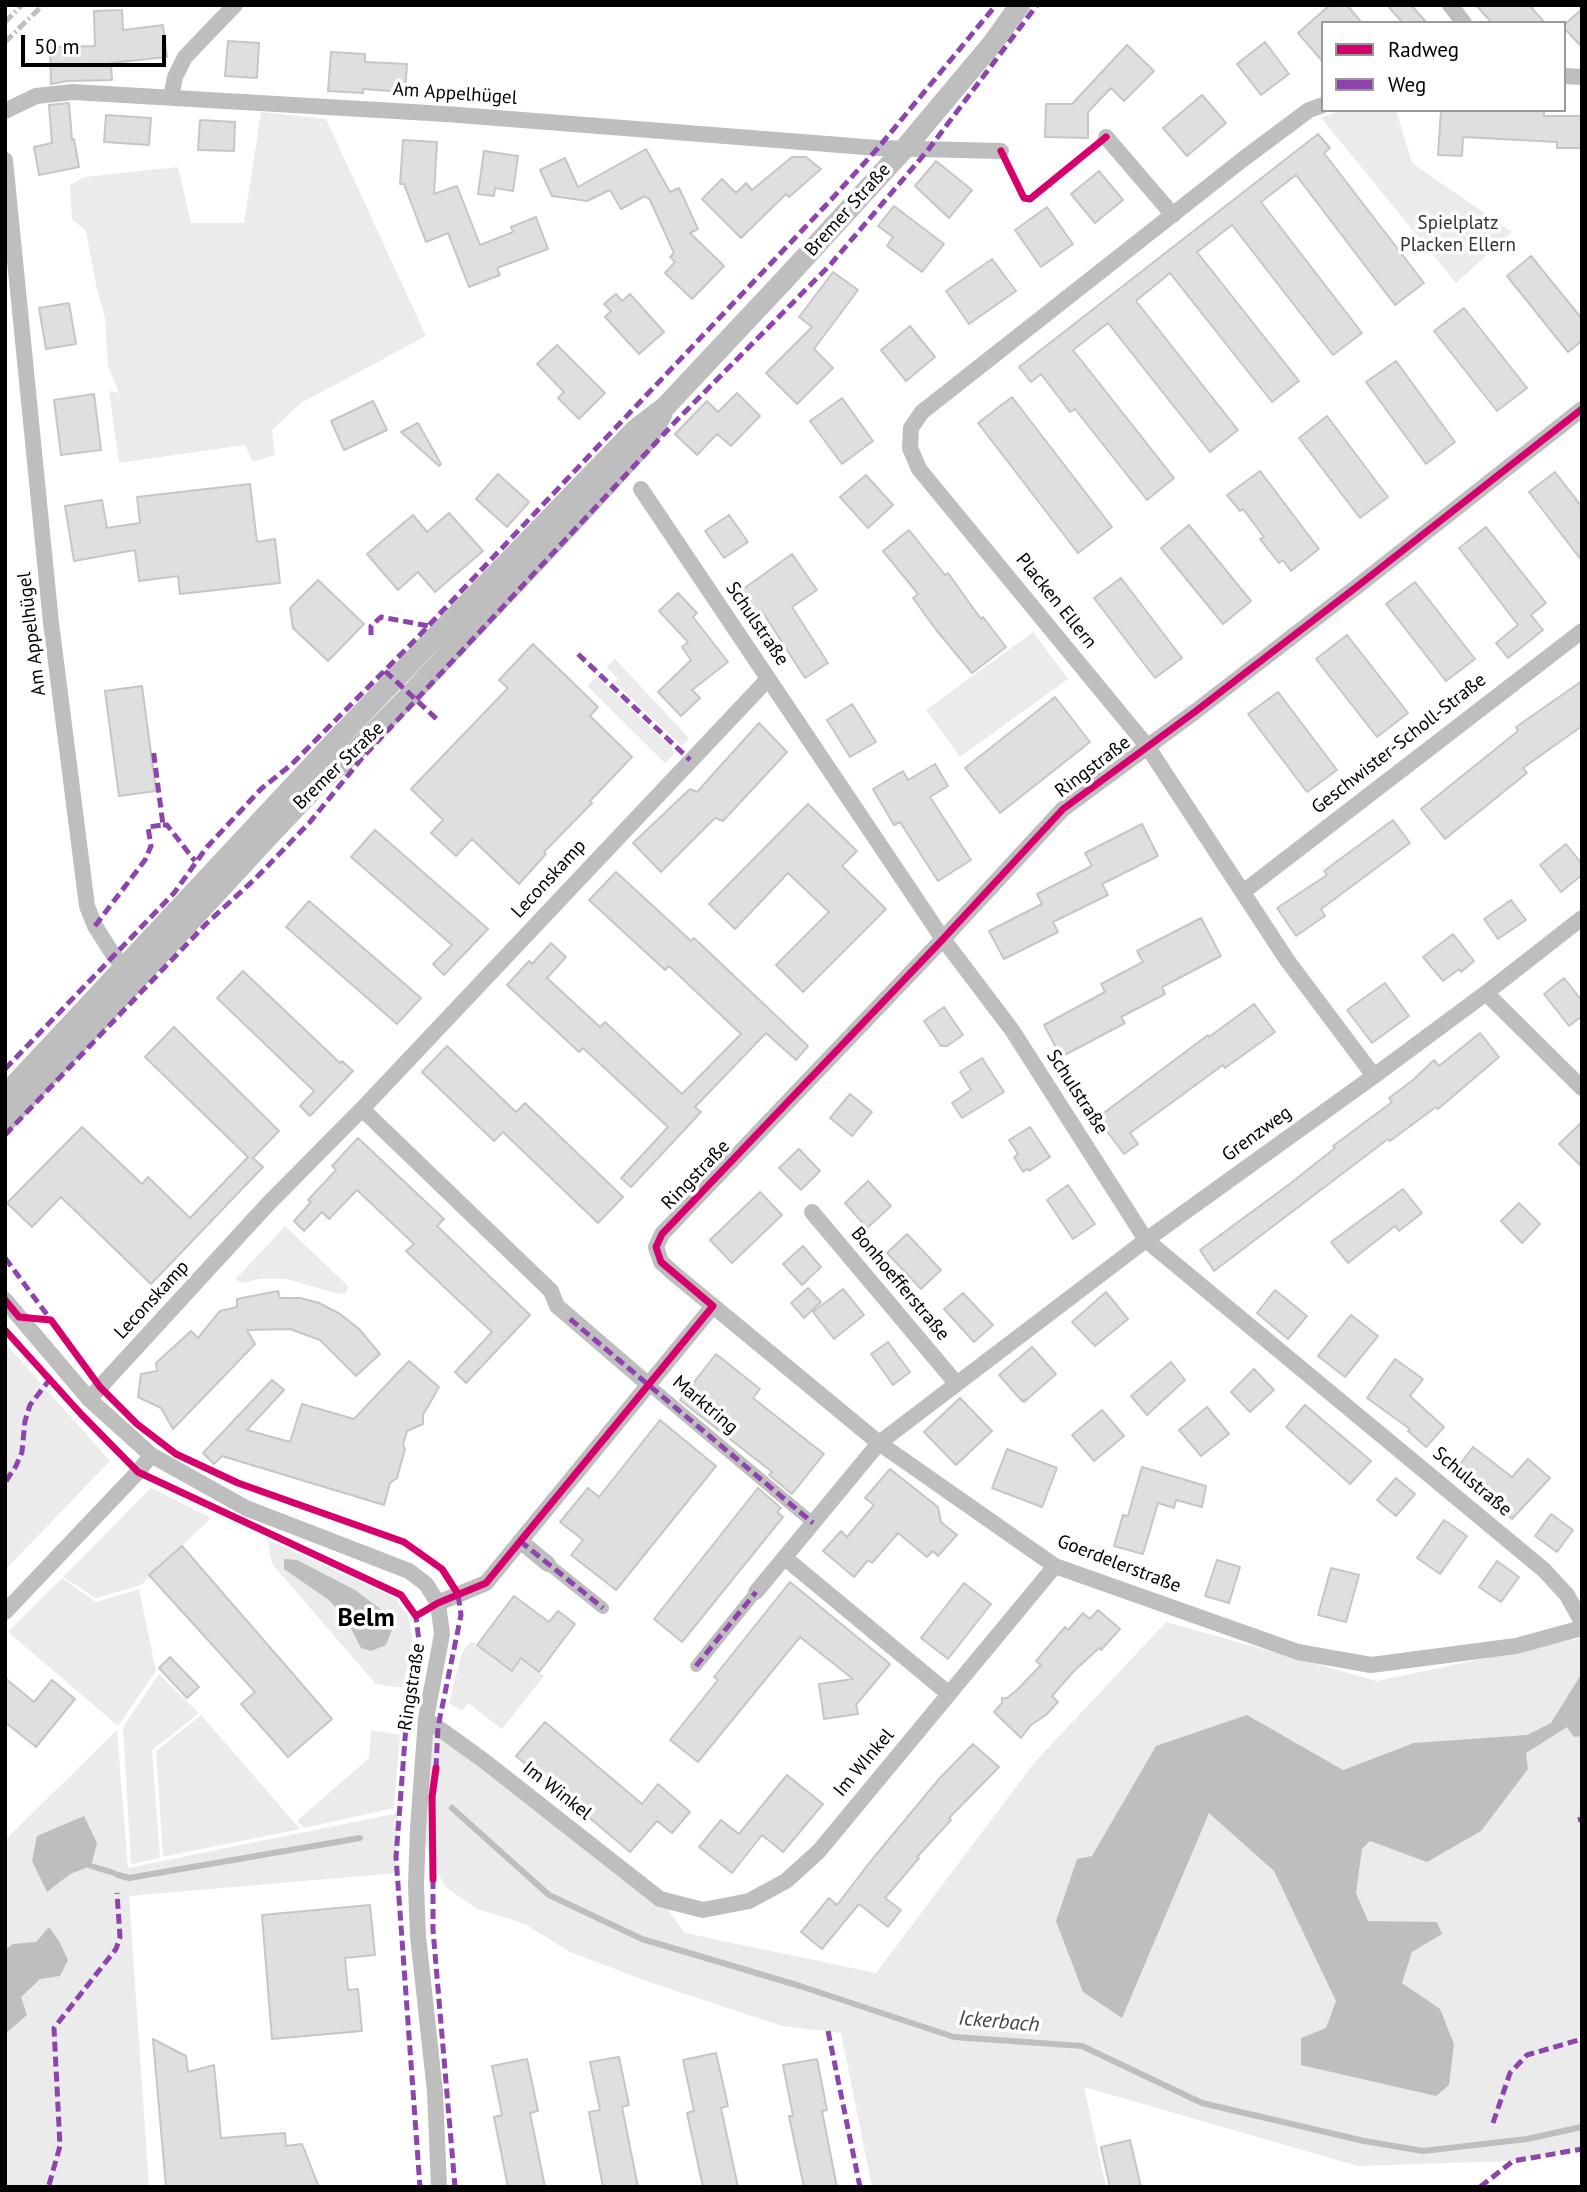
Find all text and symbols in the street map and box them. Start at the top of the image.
scale bar [24,21,170,65]
legend [1321,21,1566,112]
text: 50 m [34,33,80,60]
text: Radweg [1388,36,1459,63]
text: Weg [1388,71,1426,98]
street label: Am Appelhügel [392,78,518,110]
street label: Bremer Straße [800,159,896,261]
park label: Spielplatz Placken Ellern [1400,213,1516,257]
street label: Placken Ellern [1011,549,1101,653]
street label: Am Appelhügel [13,571,51,697]
street label: Schulstraße [721,578,793,670]
street label: Geschwister-Scholl-Straße [1307,669,1491,819]
street label: Bremer Straße [289,717,389,815]
street label: Ringstraße [1051,731,1135,803]
street label: Leconskamp [507,835,591,923]
street label: Schulstraße [1041,1046,1113,1138]
street label: Grenzweg [1218,1101,1296,1167]
street label: Ringstraße [657,1135,735,1215]
street label: Bonhoefferstraße [846,1223,954,1345]
street label: Leconskamp [110,1256,194,1344]
street label: Marktring [668,1371,742,1439]
street label: Schulstraße [1428,1442,1516,1522]
street label: Goerdelerstraße [1054,1530,1184,1598]
district label: Belm [337,1603,395,1635]
street label: Ringstraße [394,1642,430,1732]
street label: Im WInkel [829,1724,899,1802]
street label: Im Winkel [518,1757,596,1825]
water label: Ickerbach [957,2006,1041,2038]

